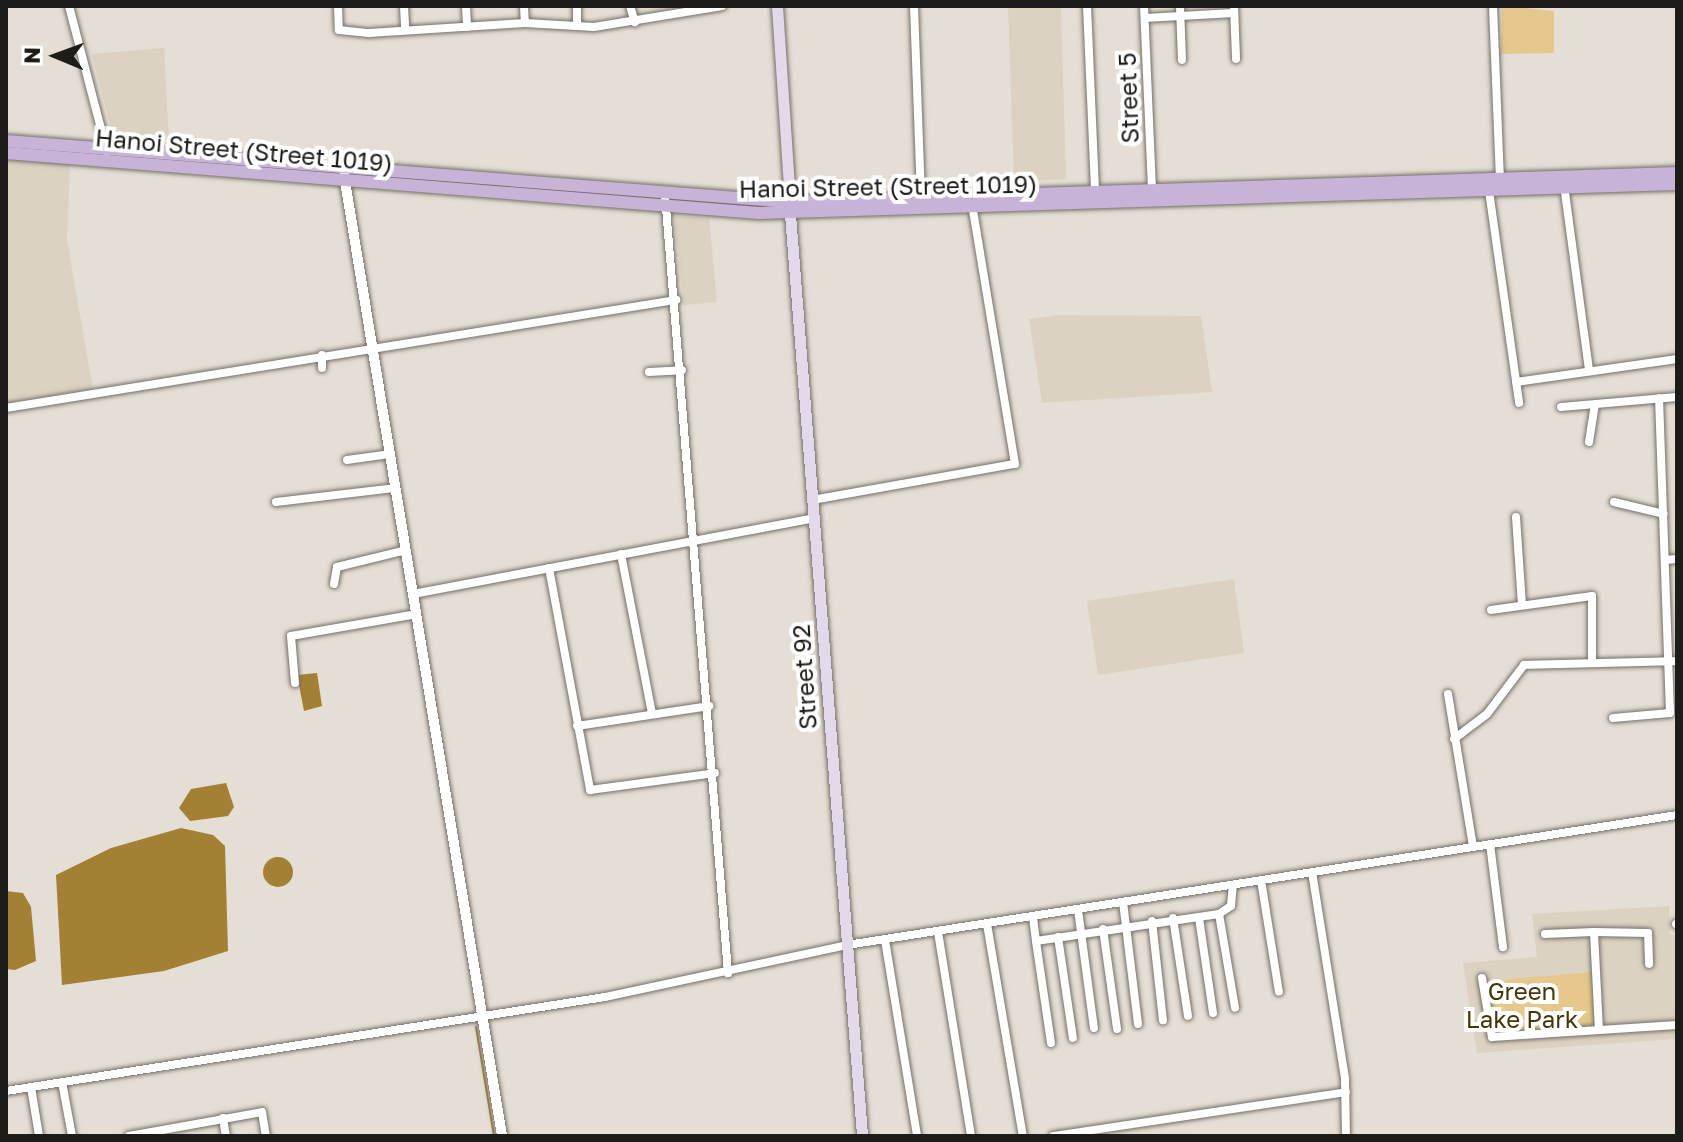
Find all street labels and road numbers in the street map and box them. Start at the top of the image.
street label: Street 5 [1112,52,1144,144]
street label: Hanoi Street (Street 1019) [94,123,394,177]
street label: Hanoi Street (Street 1019) [739,169,1037,203]
street label: Street 92 [786,623,822,731]

